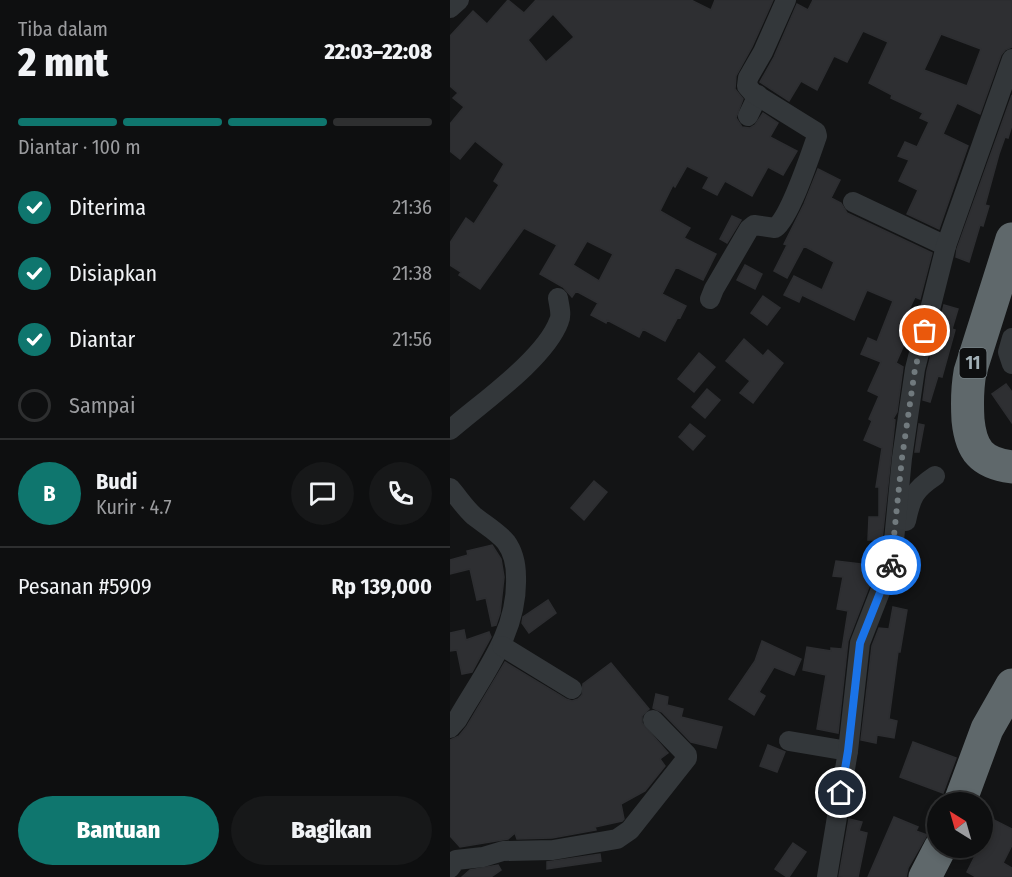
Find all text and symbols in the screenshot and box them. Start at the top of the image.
text: Tiba dalam [18,17,108,41]
text: 22:03–22:08 [324,38,432,65]
text: 2 mnt [18,40,108,86]
text: Diantar · 100 m [18,135,141,159]
icon: check [18,191,51,224]
text: Diterima [69,194,146,221]
text: 21:36 [392,195,432,219]
icon: check [18,257,51,290]
text: Disiapkan [69,260,157,287]
text: 21:38 [392,261,432,285]
pin [899,305,950,356]
icon: bag [908,314,941,347]
icon: check [18,323,51,356]
text: Diantar [69,326,135,353]
text: 21:56 [392,327,432,351]
road number: 11 [960,348,986,378]
text: Sampai [69,392,135,419]
button: chat [291,462,354,525]
button: phone [369,462,432,525]
text: Budi [96,468,137,495]
text: B [43,480,56,507]
text: Kurir · 4.7 [96,495,172,519]
courier [861,535,921,595]
icon: bike [875,549,908,582]
text: Pesanan #5909 [18,573,152,600]
text: Rp 139,000 [332,573,432,600]
pin [815,767,866,818]
icon: home [824,776,857,809]
north arrow [927,792,993,858]
map controls [927,792,993,858]
button: Bantuan [18,796,219,865]
button: Bagikan [231,796,432,865]

